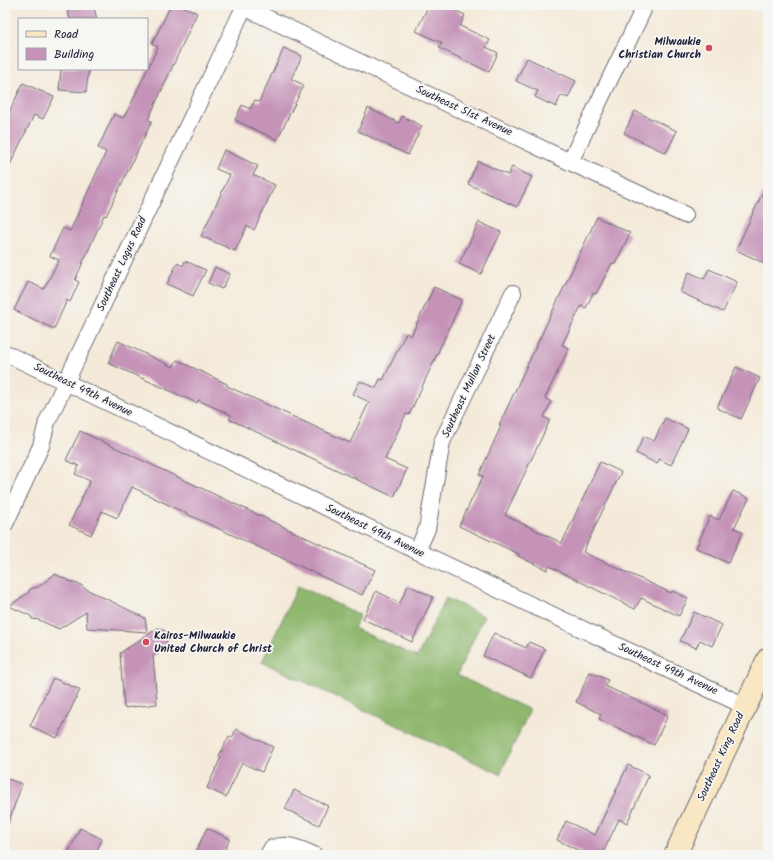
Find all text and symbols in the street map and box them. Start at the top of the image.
legend [18,18,148,70]
text: Road [54,25,79,44]
place label: Milwaukie Christian Church [618,33,702,64]
marker: Milwaukie Christian Church [704,43,714,53]
text: Building [54,45,94,64]
street label: Southeast 51st Avenue [413,81,515,141]
street label: Southeast Logus Road [92,213,152,314]
street label: Southeast Mullan Street [437,331,501,441]
street label: Southeast 49th Avenue [30,358,136,422]
street label: Southeast 49th Avenue [322,499,428,563]
place label: Kairos-Milwaukie United Church of Christ [154,627,273,658]
marker: Kairos-Milwaukie United Church of Christ [141,637,151,647]
street label: Southeast 49th Avenue [615,638,721,700]
street label: Southeast King Road [692,709,750,804]

